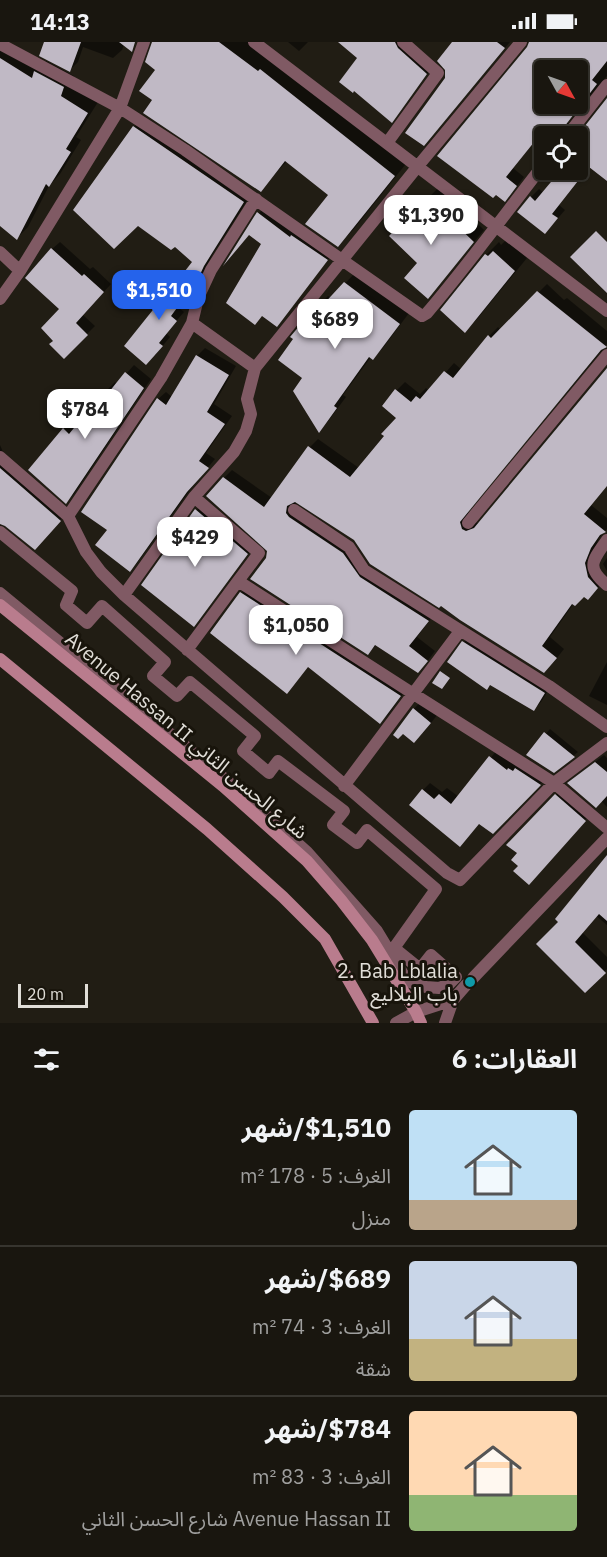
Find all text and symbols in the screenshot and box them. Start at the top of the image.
text: 14:13 [30,7,90,36]
north arrow [534,60,588,114]
map controls [534,60,588,180]
button: locate [534,126,588,180]
pin: $1,390 [382,195,480,246]
text: $1,390 [398,201,464,228]
pin: $1,510 [110,270,208,321]
text: $1,510 [126,276,192,303]
pin: $689 [299,299,371,350]
text: $689 [311,305,359,332]
pin: $784 [49,389,121,440]
text: $784 [61,395,109,422]
pin: $429 [159,517,231,568]
text: $429 [171,523,219,550]
pin: $1,050 [247,605,345,656]
text: $1,050 [263,611,329,638]
street label: Avenue Hassan II شارع الحسن الثاني [58,625,314,847]
place label: 2. Bab Lblalia باب البلاليع [337,957,458,1009]
marker: 2. Bab Lblalia باب البلاليع [463,975,477,989]
scale bar [18,981,88,1008]
text: 20 m [27,984,64,1004]
text: العقارات: 6 [452,1041,577,1075]
icon: filters [30,1043,63,1076]
text: $1,510/شهر [242,1110,391,1144]
icon: home [457,1134,529,1206]
text: الغرف: 5 · 178 m² [240,1162,391,1189]
text: منزل [352,1204,391,1231]
text: $689/شهر [265,1261,391,1295]
icon: home [457,1285,529,1357]
text: الغرف: 3 · 74 m² [252,1313,391,1340]
text: شقة [356,1355,391,1382]
text: $784/شهر [265,1411,391,1445]
icon: home [457,1435,529,1507]
text: الغرف: 3 · 83 m² [252,1463,391,1490]
text: Avenue Hassan II شارع الحسن الثاني [82,1505,391,1532]

